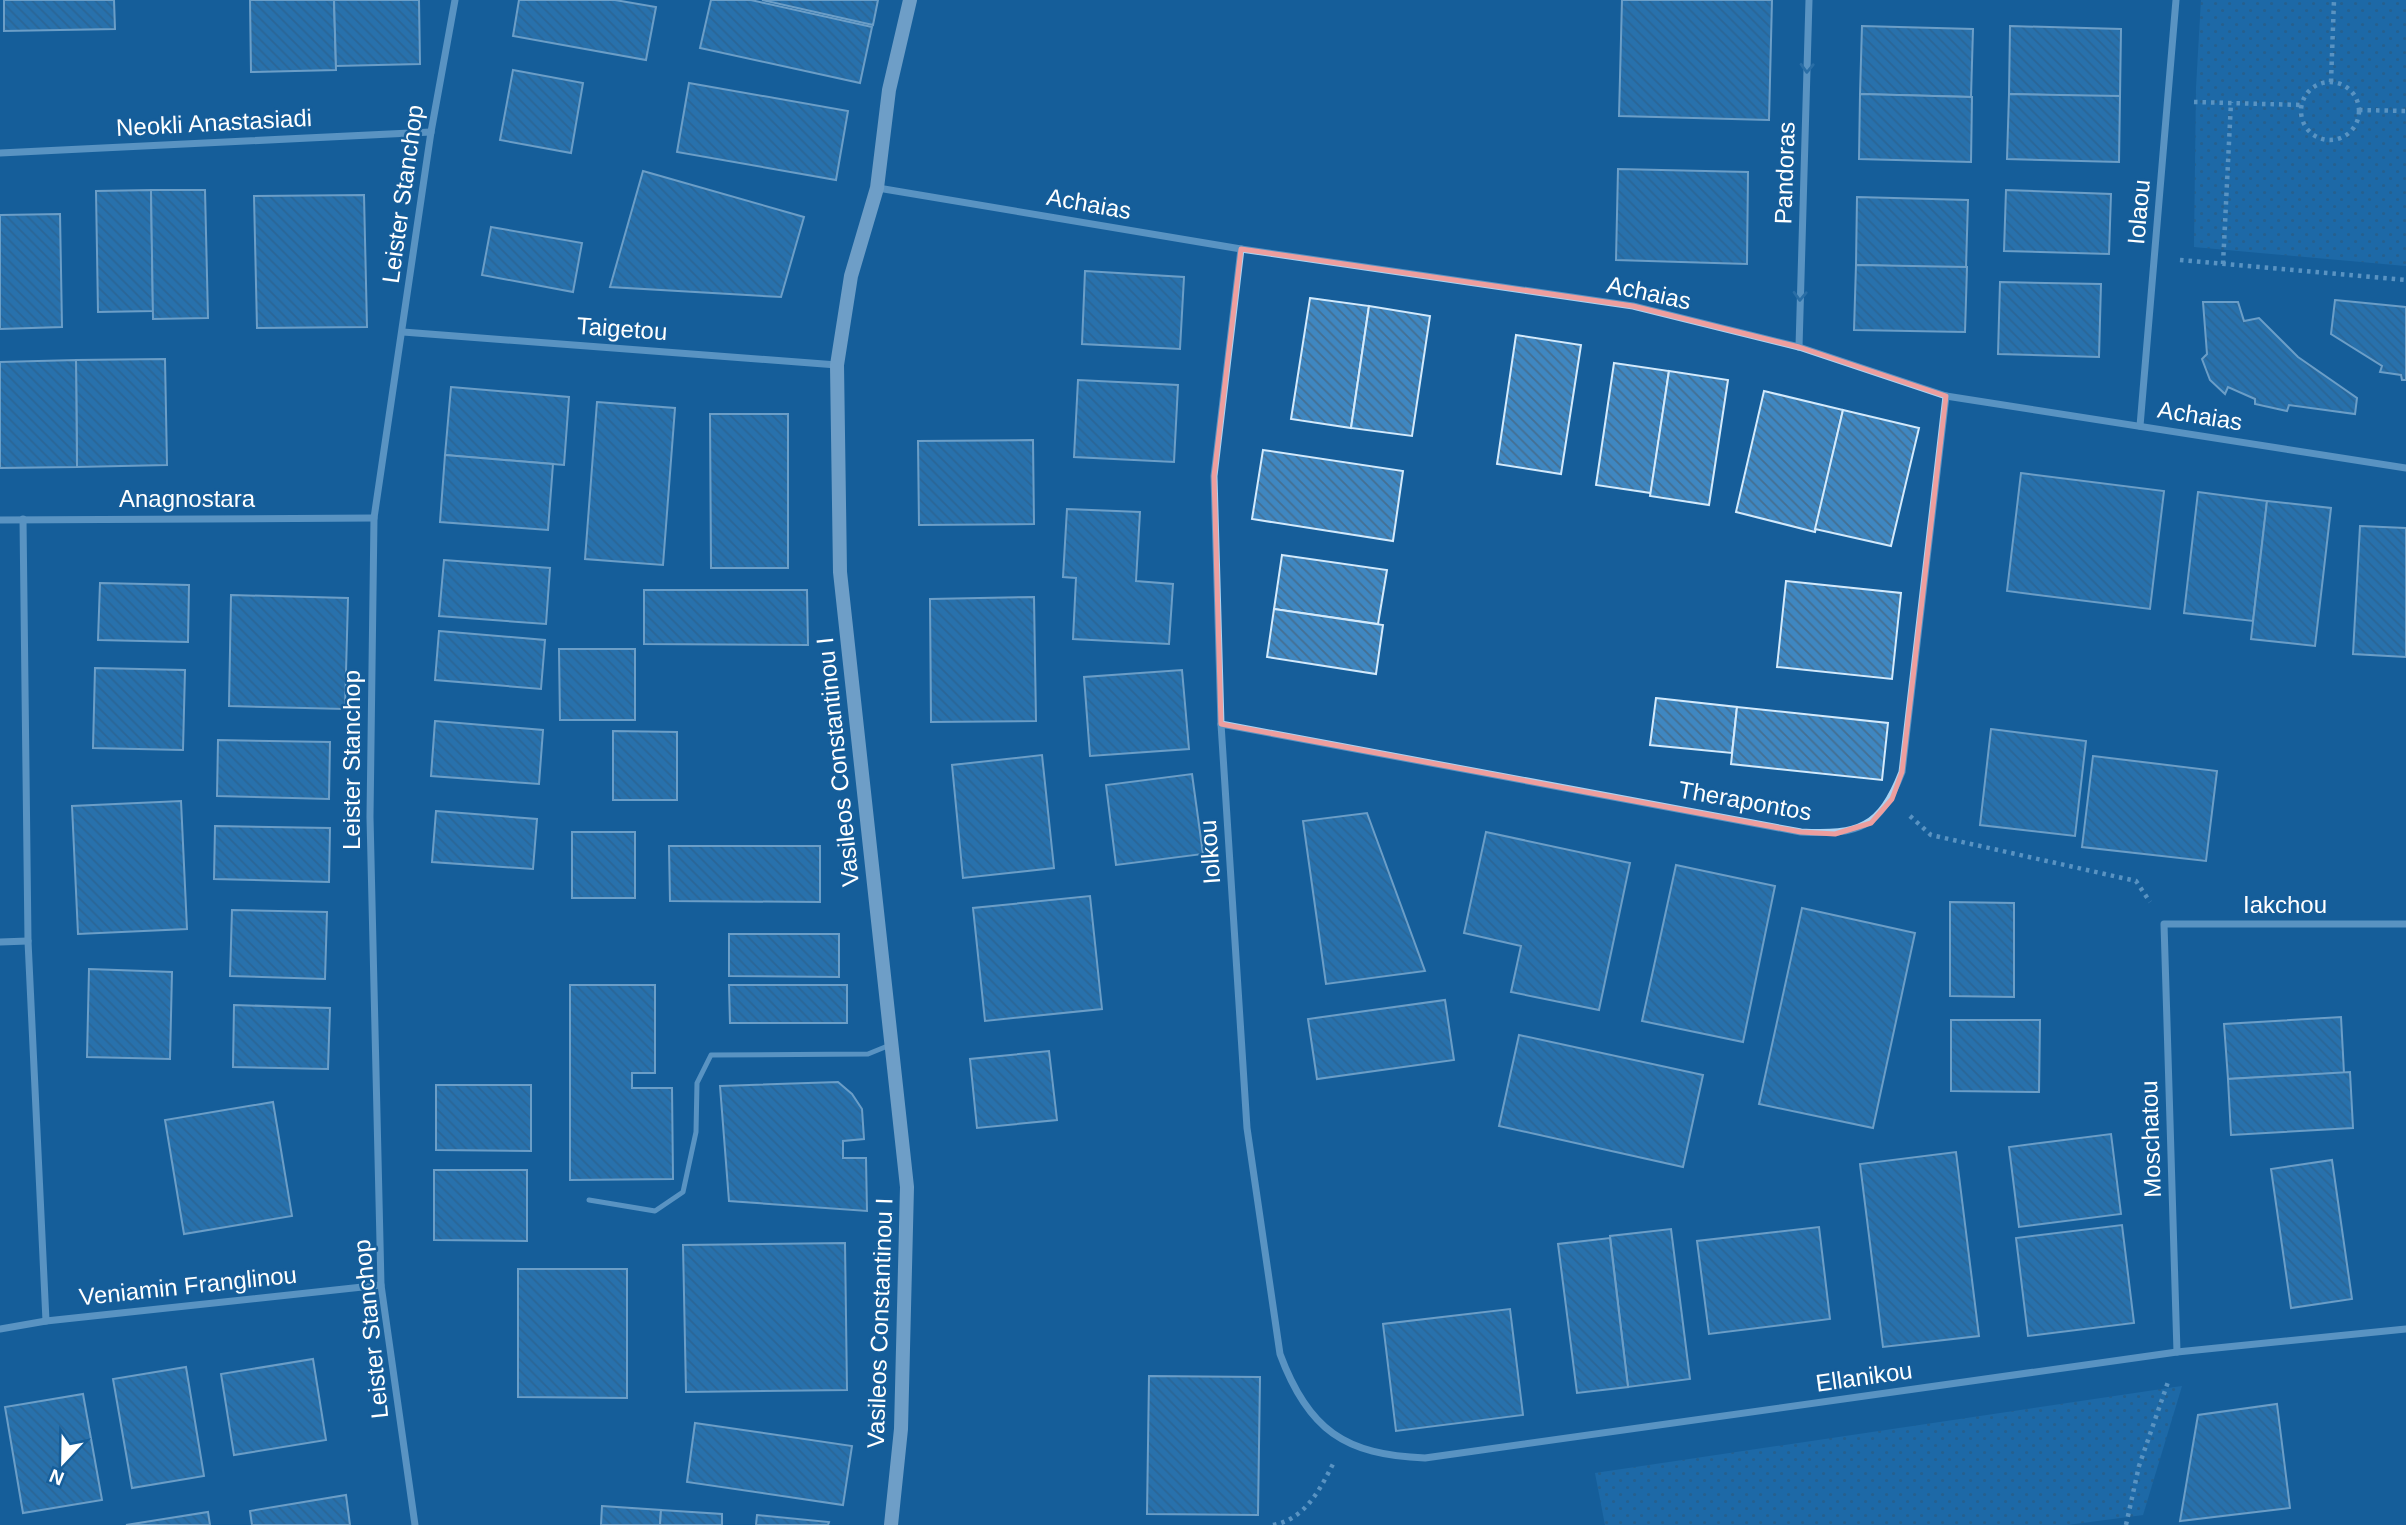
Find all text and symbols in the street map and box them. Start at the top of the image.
one-way arrow [1800,63,1815,74]
street label: Leister Stanchop [377,103,428,285]
street label: Neokli Anastasiadi [115,104,313,141]
street label: Pandoras [1769,121,1800,225]
street label: Iolaou [2122,178,2155,246]
street label: Achaias [1045,183,1133,224]
street label: Achaias [1605,270,1694,315]
one-way arrow [1793,290,1808,301]
street label: Taigetou [576,312,668,345]
street label: Achaias [2156,395,2244,436]
street label: Anagnostara [119,485,256,512]
street label: Vasileos Constantinou I [811,636,864,888]
street label: Leister Stanchop [338,670,365,850]
street label: Therapontos [1676,776,1814,826]
street label: Iolkou [1194,819,1225,885]
street label: Iakchou [2243,891,2327,918]
street label: Moschatou [2135,1080,2166,1198]
street label: Vasileos Constantinou I [862,1197,897,1449]
street label: Leister Stanchop [348,1238,393,1420]
street label: Veniamin Franglinou [78,1261,298,1310]
street label: Ellanikou [1814,1356,1914,1397]
north arrow [28,1427,98,1497]
text: N [47,1465,67,1490]

